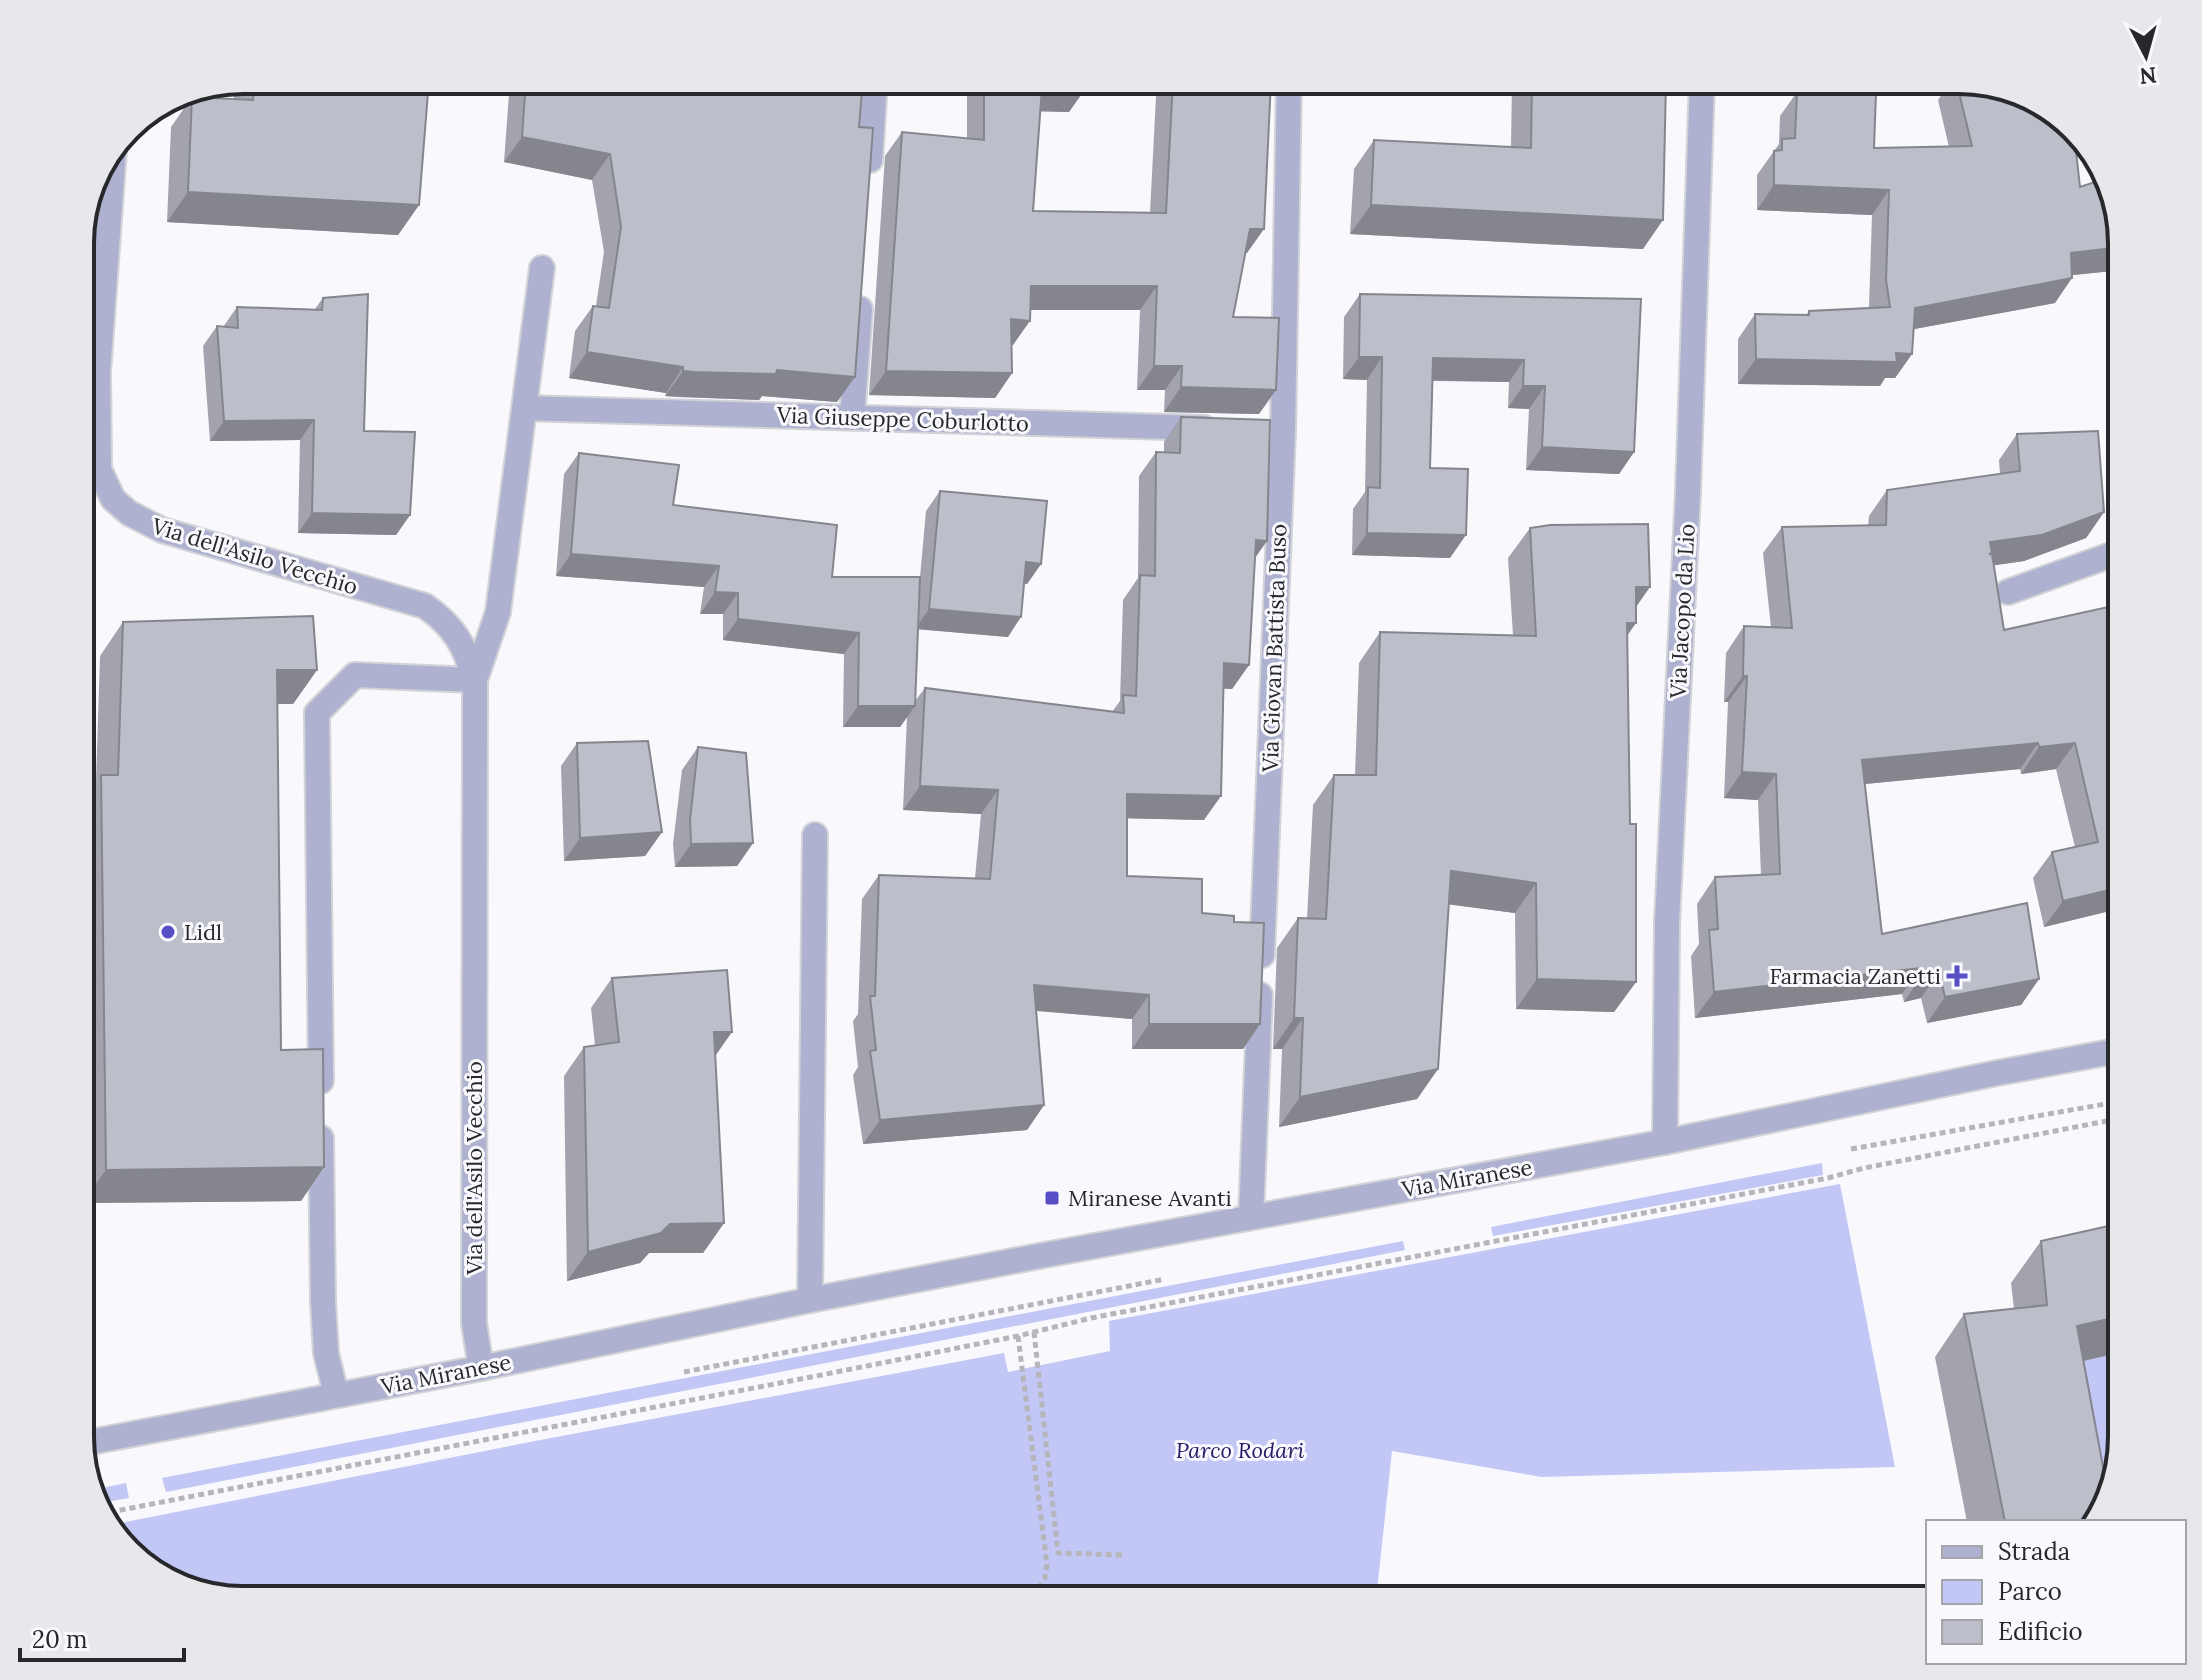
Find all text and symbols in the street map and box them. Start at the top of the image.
north arrow [2106,16,2186,96]
text: N [2138,61,2158,91]
street label: Via Giuseppe Coburlotto [776,401,1029,437]
street label: Via dell'Asilo Vecchio [148,511,361,601]
street label: Via Giovan Battista Buso [1256,523,1292,774]
street label: Via Jacopo da Lio [1663,523,1701,700]
place label: Lidl [184,918,222,946]
marker: Lidl [159,923,177,941]
place label: Farmacia Zanetti [1770,962,1941,990]
marker: Farmacia Zanetti [1948,967,1966,985]
street label: Via dell'Asilo Vecchio [460,1061,488,1276]
street label: Via Miranese [1399,1153,1534,1203]
place label: Miranese Avanti [1068,1184,1232,1212]
marker: Miranese Avanti [1043,1189,1061,1207]
street label: Via Miranese [378,1348,513,1401]
park label: Parco Rodari [1176,1436,1304,1464]
legend [1926,1520,2186,1664]
text: Strada [1998,1536,2070,1567]
text: Parco [1998,1576,2062,1607]
scale bar [20,1612,184,1662]
text: Edificio [1998,1616,2083,1647]
text: 20 m [32,1624,88,1655]

